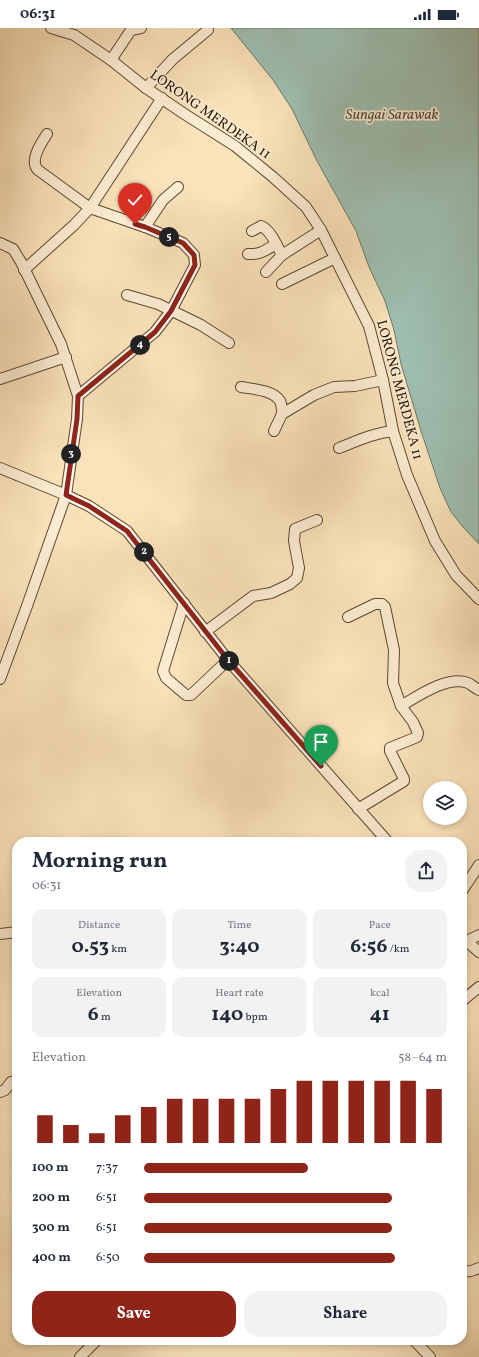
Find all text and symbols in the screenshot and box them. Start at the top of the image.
text: 06:31 [20,4,56,25]
street label: LORONG MERDEKA 11 [146,66,274,164]
water label: Sungai Sarawak [345,105,439,126]
pin [118,183,152,224]
icon: check [124,189,146,211]
pin: 5 [159,227,179,247]
text: 5 [166,229,172,244]
street label: LORONG MERDEKA 11 [371,318,427,462]
pin: 4 [130,335,150,355]
text: 4 [137,337,143,352]
pin: 3 [61,444,81,464]
text: 3 [68,446,74,461]
pin: 2 [134,542,154,562]
text: 2 [141,544,147,559]
pin: 1 [219,651,239,671]
text: 1 [227,653,231,668]
pin [304,725,338,766]
icon: arrive [310,731,332,753]
map controls [423,781,467,825]
button: layers [423,781,467,825]
text: Morning run [32,846,167,877]
button: share [405,850,447,892]
text: 06:31 [32,877,61,895]
text: Distance [78,918,120,933]
text: Time [227,918,252,933]
text: Pace [369,918,391,933]
text: 0.53 [71,933,109,961]
text: 3:40 [220,933,259,961]
text: 6:56 [350,933,387,961]
text: km [109,942,127,957]
text: /km [387,942,409,957]
text: Elevation [76,986,122,1001]
text: Heart rate [215,986,264,1001]
text: kcal [370,986,390,1001]
text: 6 [88,1001,99,1029]
text: 140 [211,1001,243,1029]
text: 41 [370,1001,390,1029]
text: m [99,1010,111,1025]
text: bpm [243,1010,268,1025]
text: Elevation [32,1049,86,1067]
text: 58–64 m [398,1049,447,1067]
text: 100 m [32,1159,69,1177]
text: 7:37 [96,1159,118,1177]
text: 200 m [32,1189,70,1207]
text: 6:51 [96,1189,117,1207]
text: 300 m [32,1219,70,1237]
text: 6:51 [96,1219,117,1237]
text: 400 m [32,1249,71,1267]
text: 6:50 [96,1249,119,1267]
button: Save [32,1291,236,1337]
button: Share [244,1291,447,1337]

